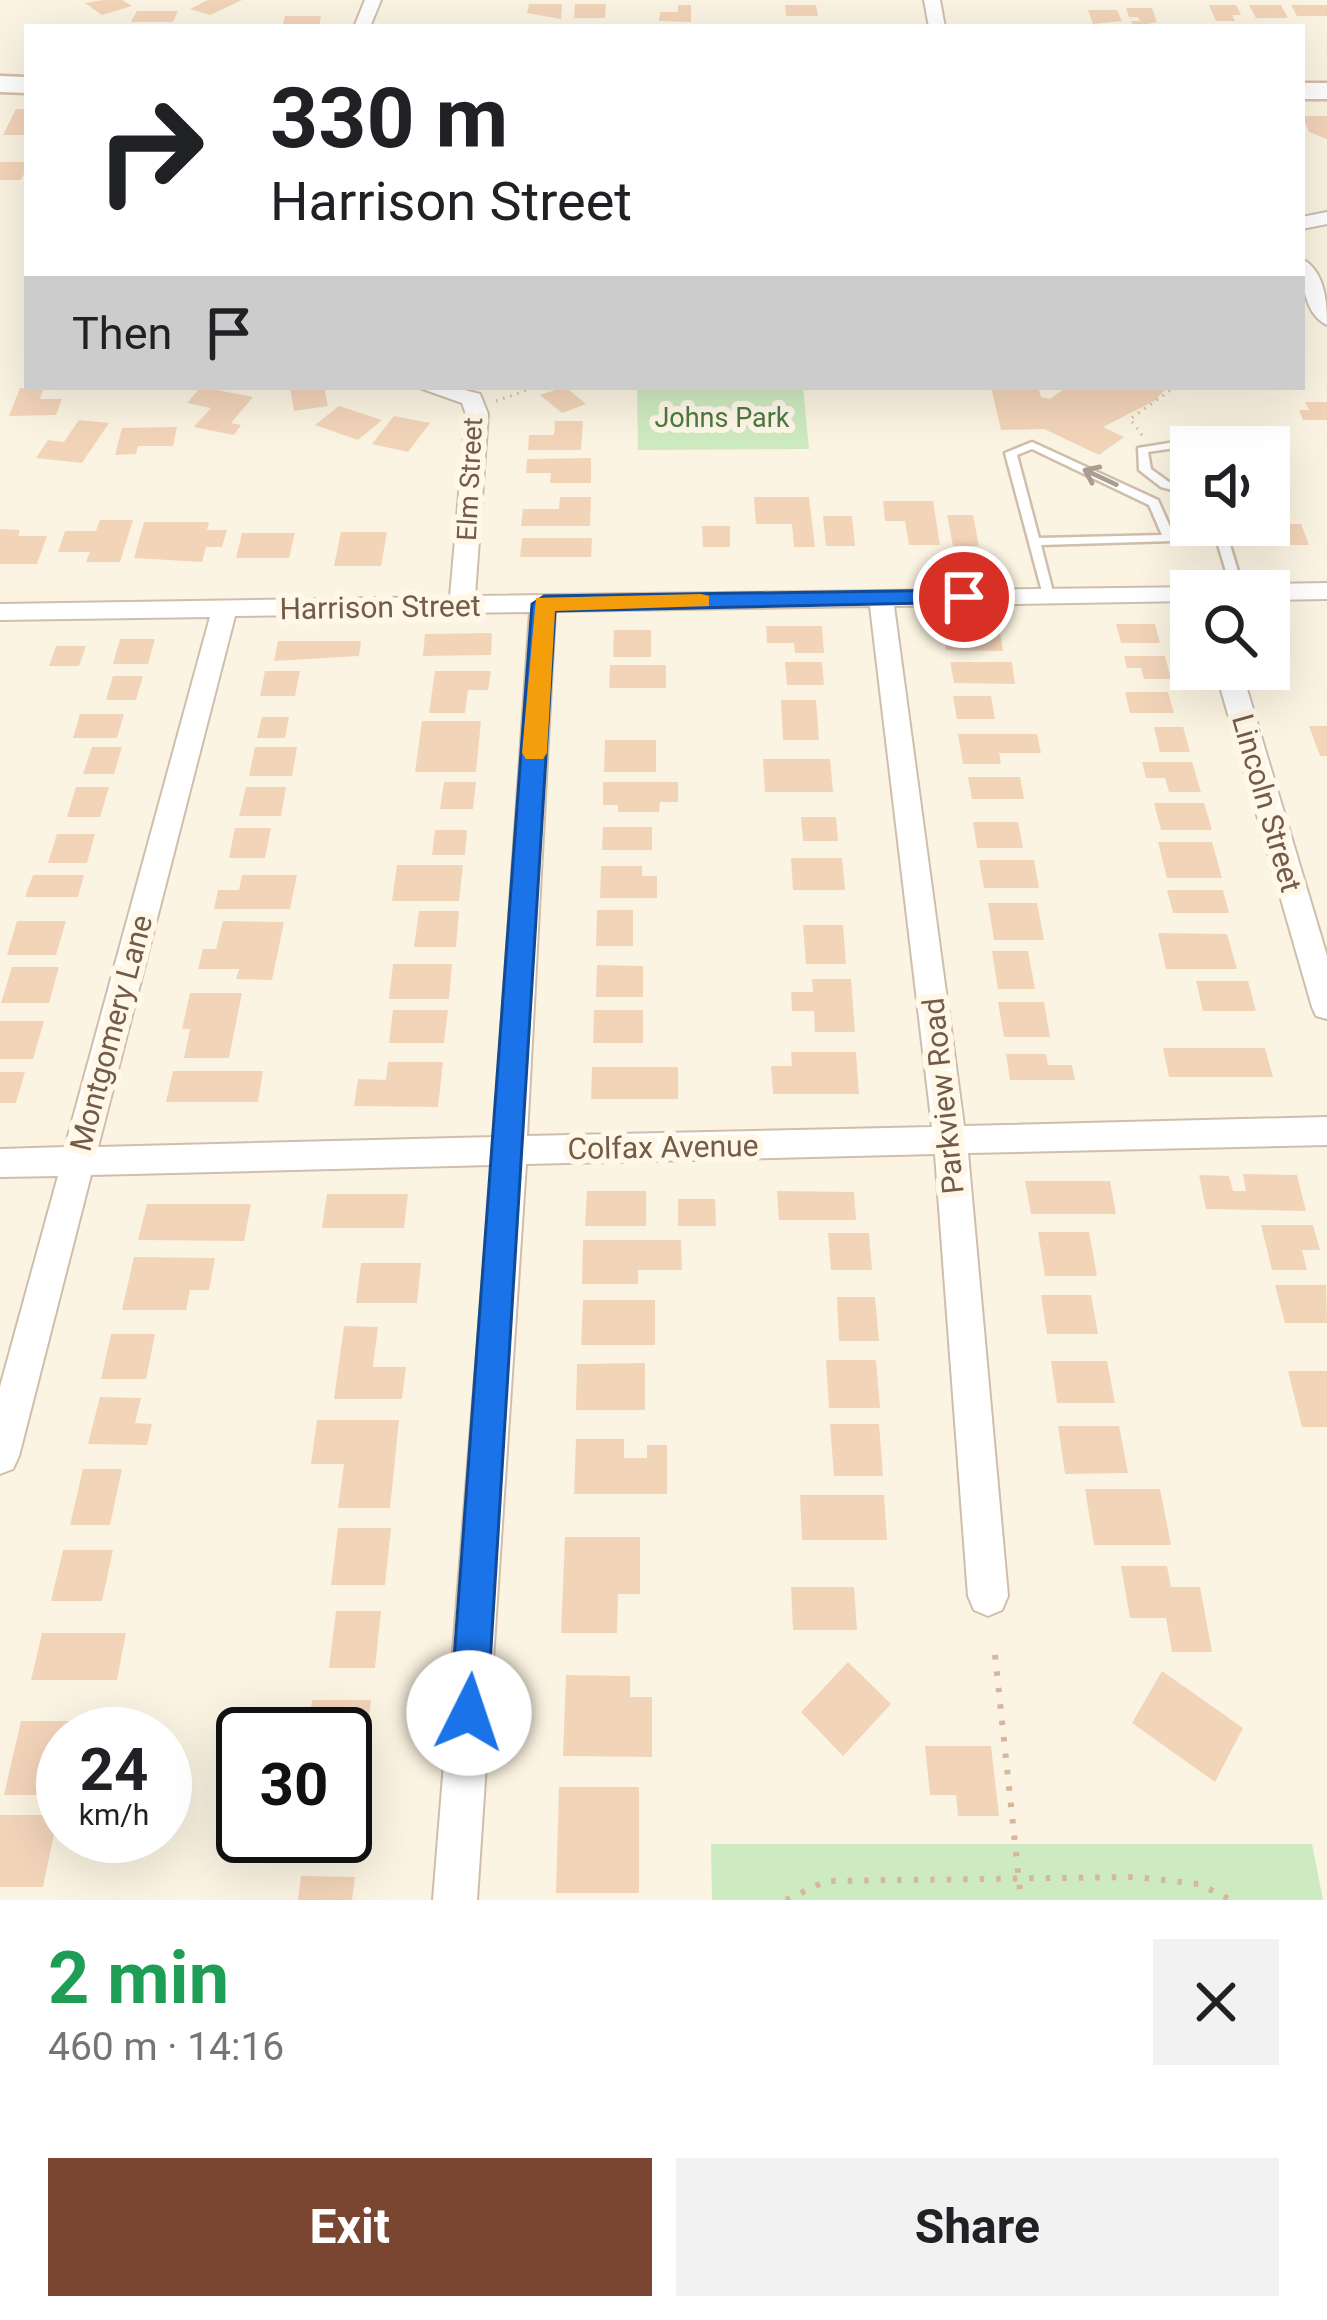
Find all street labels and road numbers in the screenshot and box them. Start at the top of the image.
street label: Elm Street [451,416,489,542]
street label: Harrison Street [279,588,481,626]
street label: Lincoln Street [1225,710,1309,896]
street label: Montgomery Lane [63,911,159,1155]
street label: Parkview Road [915,996,971,1196]
street label: Colfax Avenue [567,1128,759,1166]

